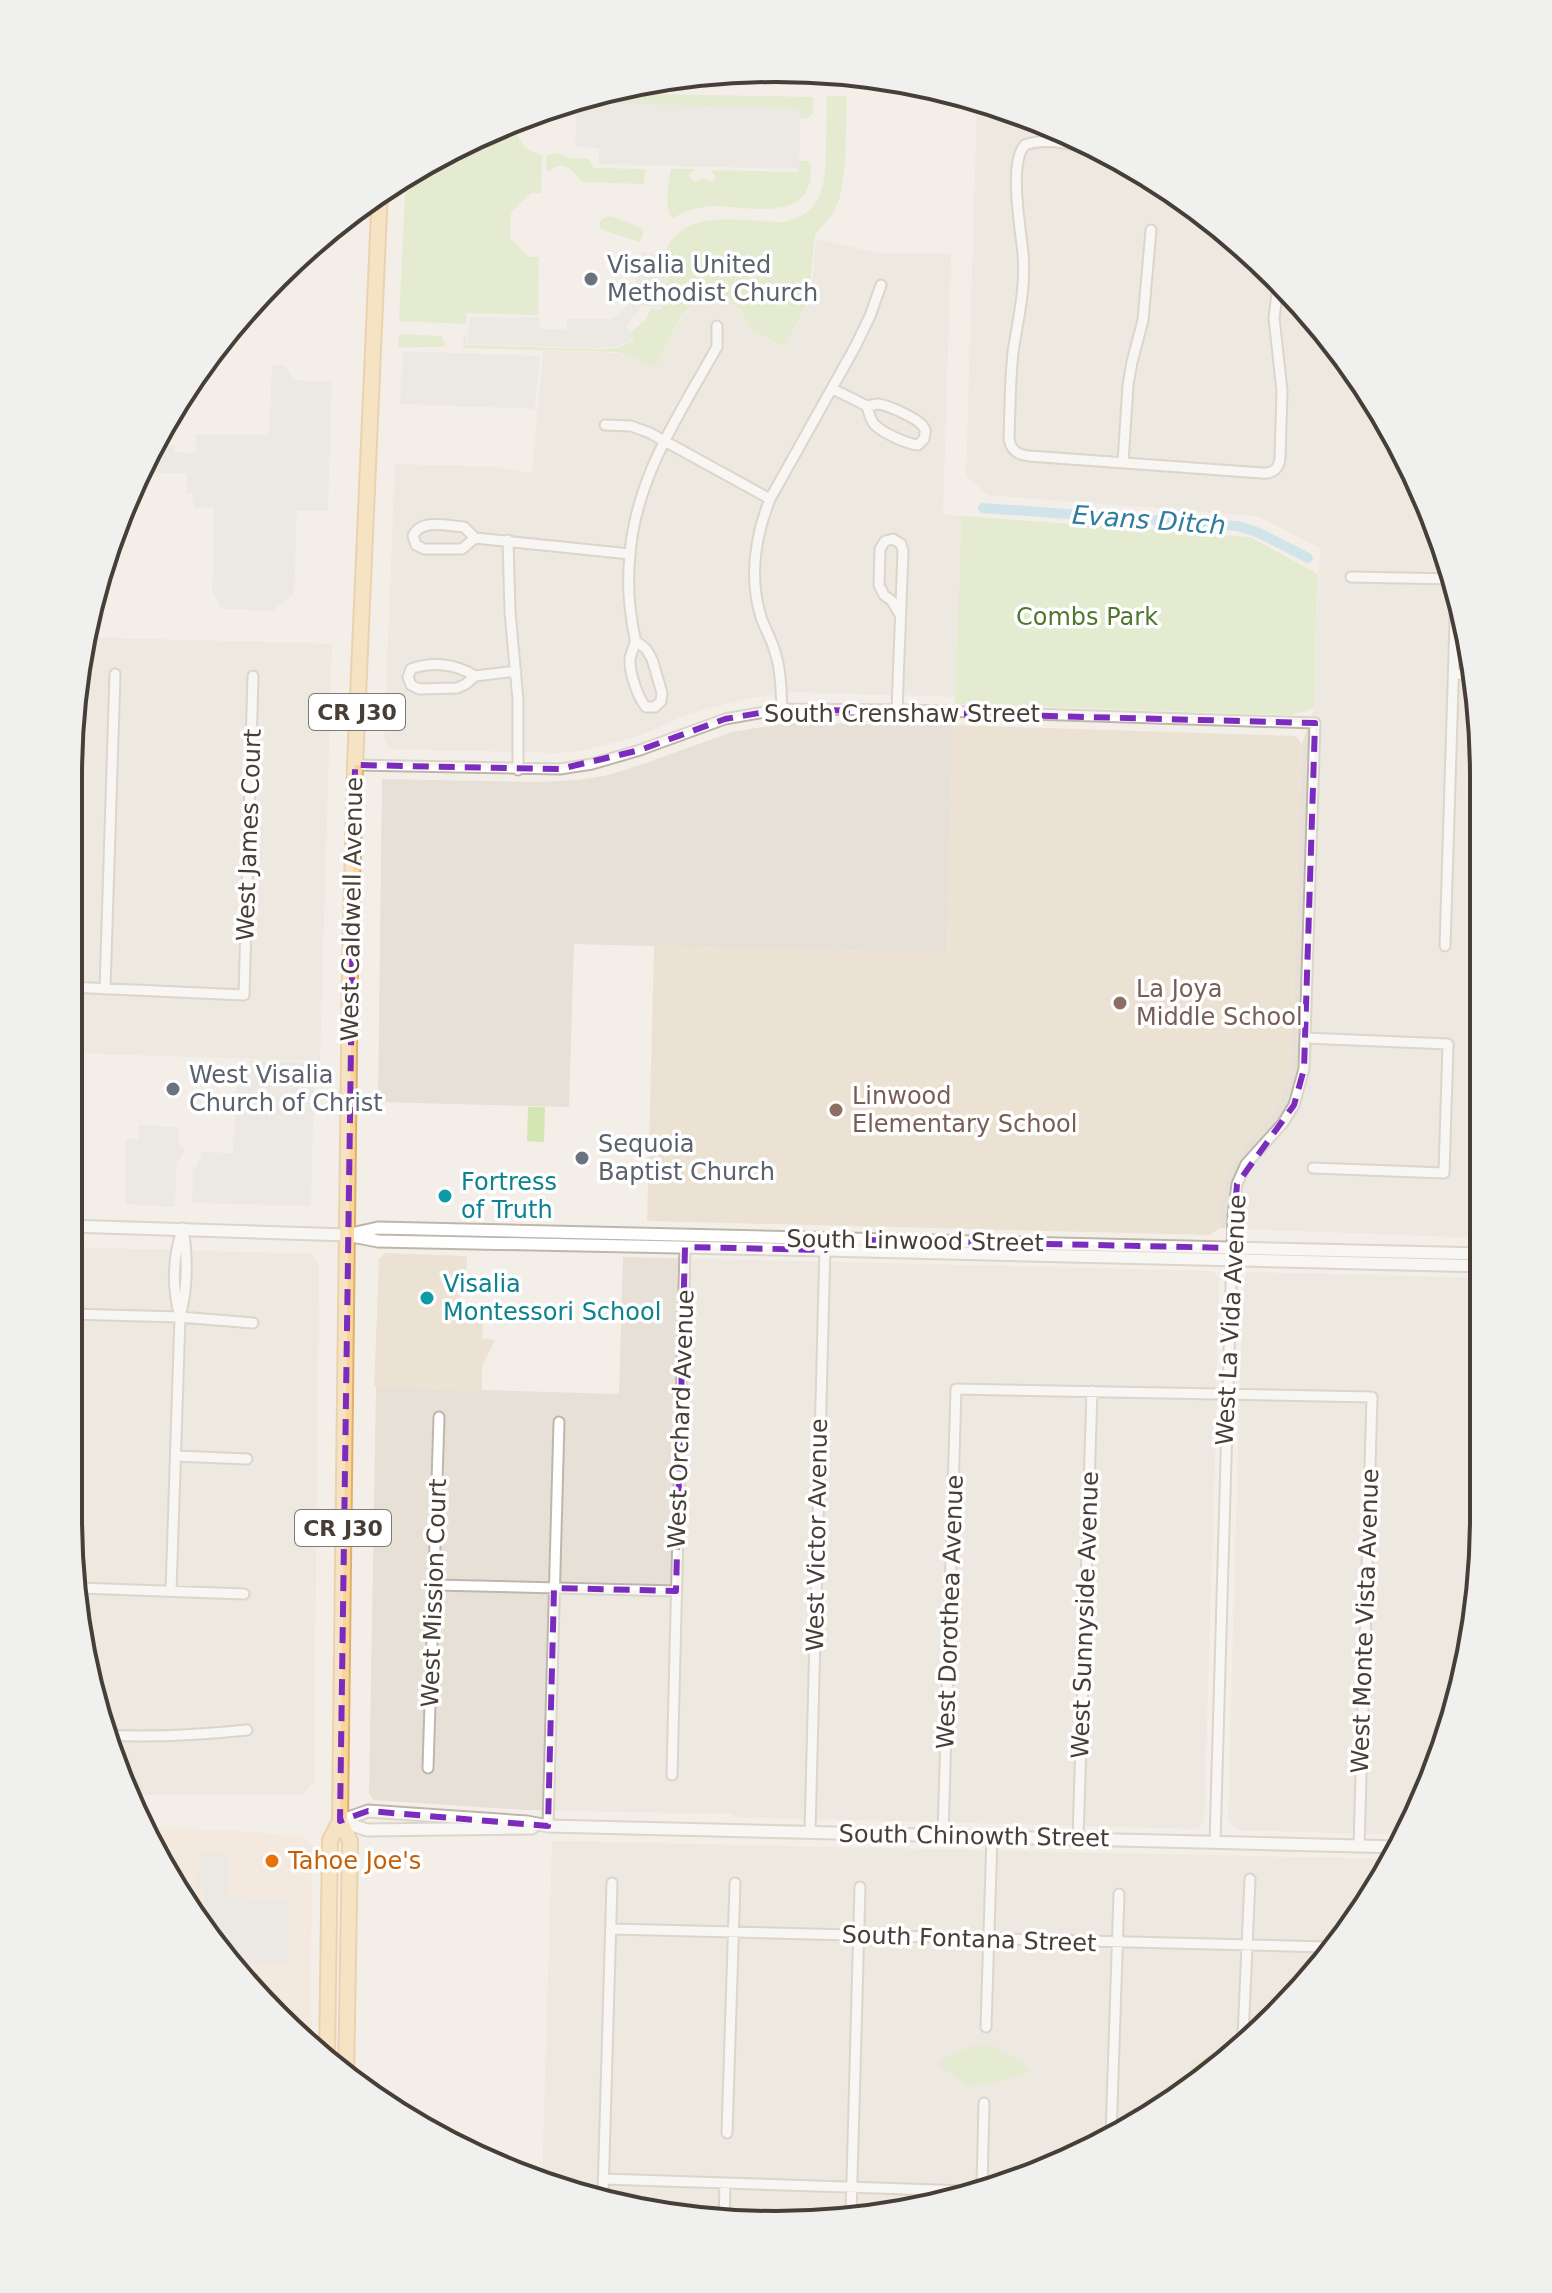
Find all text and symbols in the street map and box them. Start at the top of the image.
place label: Visalia United Methodist Church [607,251,818,307]
marker: Visalia United Methodist Church [582,270,600,288]
water label: Evans Ditch [1071,500,1227,540]
park label: Combs Park [1016,603,1158,631]
road number: CR J30 [309,694,405,730]
street label: South Crenshaw Street [764,700,1040,728]
street label: West James Court [231,728,267,942]
street label: West Caldwell Avenue [336,777,368,1041]
place label: La Joya Middle School [1136,975,1303,1031]
marker: La Joya Middle School [1111,994,1129,1012]
place label: West Visalia Church of Christ [189,1061,383,1117]
marker: West Visalia Church of Christ [164,1080,182,1098]
place label: Linwood Elementary School [852,1082,1077,1138]
marker: Linwood Elementary School [827,1101,845,1119]
place label: Sequoia Baptist Church [598,1130,775,1186]
marker: Sequoia Baptist Church [573,1149,591,1167]
place label: Fortress of Truth [461,1168,557,1224]
marker: Fortress of Truth [436,1187,454,1205]
street label: West La Vida Avenue [1210,1194,1252,1446]
street label: South Linwood Street [786,1225,1044,1257]
place label: Visalia Montessori School [443,1270,661,1326]
marker: Visalia Montessori School [418,1289,436,1307]
street label: West Orchard Avenue [662,1289,700,1549]
street label: West Victor Avenue [801,1418,833,1652]
street label: West Monte Vista Avenue [1346,1468,1384,1774]
street label: West Sunnyside Avenue [1066,1471,1104,1759]
street label: West Dorothea Avenue [931,1474,969,1750]
street label: West Mission Court [416,1478,452,1708]
road number: CR J30 [295,1510,391,1546]
street label: South Chinowth Street [838,1820,1110,1852]
place label: Tahoe Joe's [287,1847,421,1875]
marker: Tahoe Joe's [263,1852,281,1870]
street label: South Fontana Street [841,1921,1097,1957]

